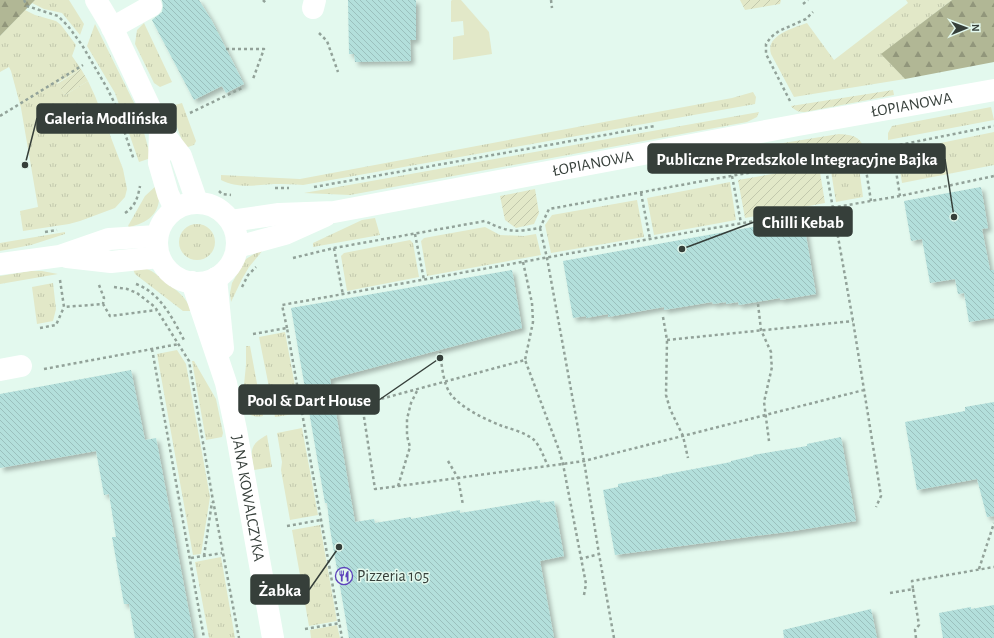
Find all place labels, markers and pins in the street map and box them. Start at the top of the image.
callout: Galeria Modlińska [37,104,176,133]
callout: Publiczne Przedszkole Integracyjne Bajka [648,144,945,173]
callout: Chilli Kebab [754,207,852,236]
callout: Pool & Dart House [239,385,379,414]
restaurant icon: Pizzeria 105 [334,566,354,586]
place label: Pizzeria 105 [357,568,429,584]
callout: Żabka [251,575,309,604]

